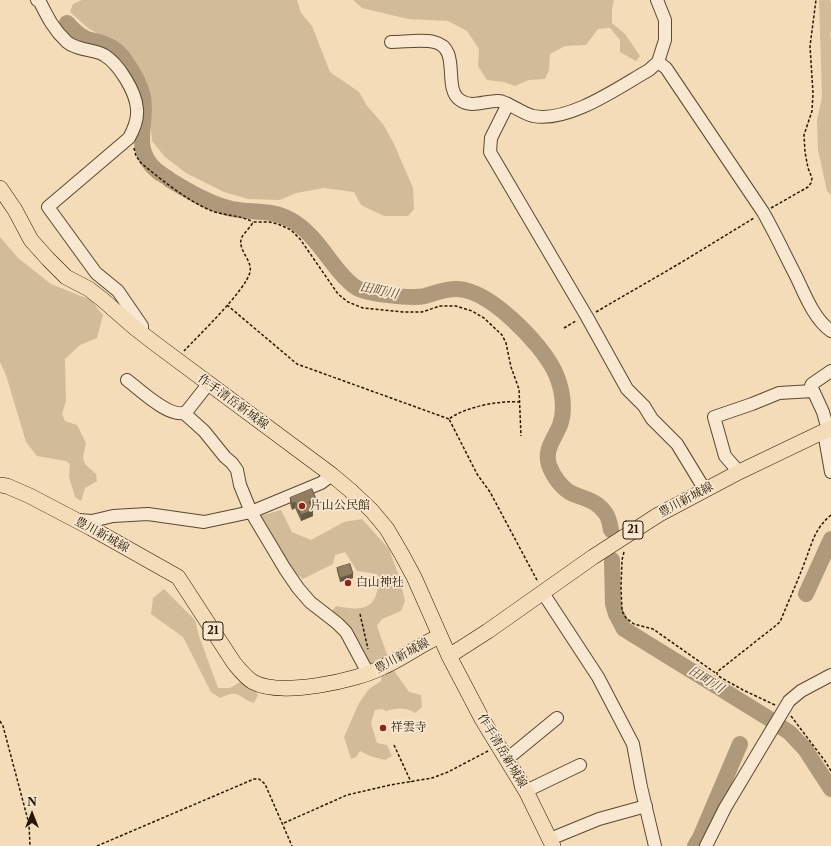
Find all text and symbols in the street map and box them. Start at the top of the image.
water label: 田町川 [358,279,400,303]
street label: 作手清岳新城線 [195,371,271,433]
street label: 豊川新城線 [656,480,716,520]
place label: 片山公民館 [310,499,370,513]
marker: 片山公民館 [297,501,307,511]
street label: 豊川新城線 [72,514,132,556]
road number: 21 [623,521,643,539]
place label: 白山神社 [356,576,404,590]
marker: 白山神社 [343,578,353,588]
road number: 21 [203,622,223,640]
street label: 豊川新城線 [372,636,432,676]
water label: 田町川 [685,663,727,697]
street label: 作手清岳新城線 [474,711,530,791]
place label: 祥雲寺 [391,721,427,735]
marker: 祥雲寺 [378,723,388,733]
north arrow [12,794,52,834]
text: N [27,795,37,809]

